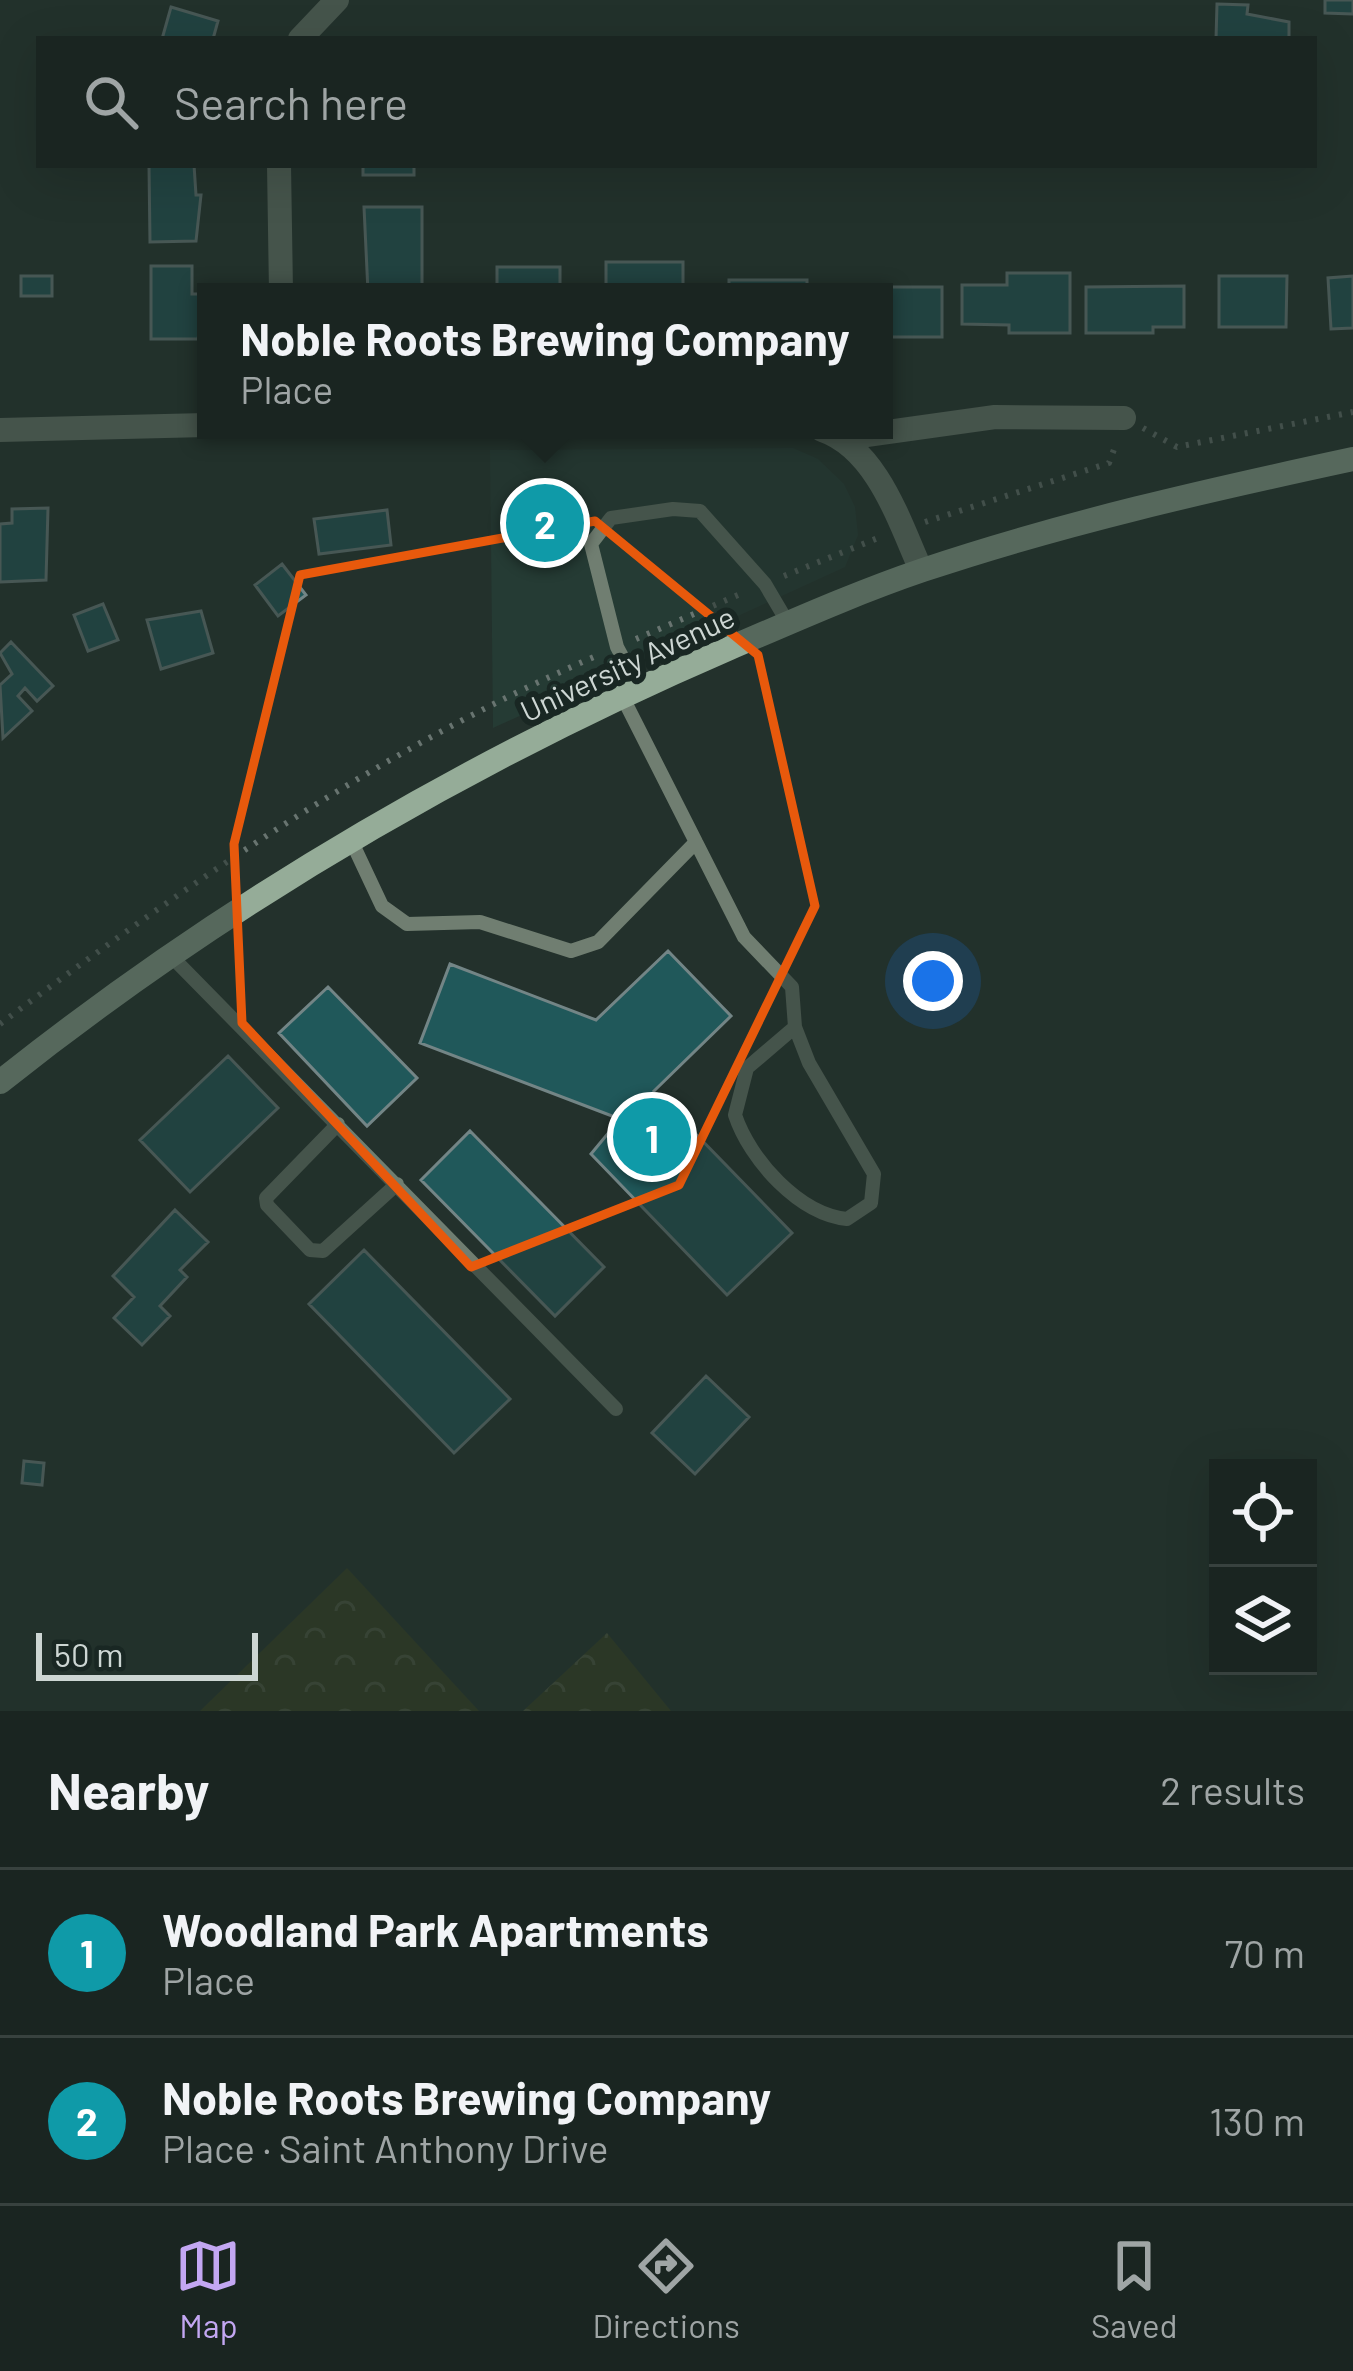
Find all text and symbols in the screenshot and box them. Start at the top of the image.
search box [36,36,1317,168]
icon: search [78,69,144,135]
text: Search here [174,75,408,129]
popup [197,283,893,439]
text: Noble Roots Brewing Company [240,311,850,365]
text: Place [240,365,333,412]
pin: 2 [506,478,584,568]
street label: University Avenue [514,598,740,728]
your location [903,951,963,1011]
pin: 1 [613,1092,691,1182]
map controls [1209,1459,1317,1675]
button: locate [1209,1459,1317,1567]
button: layers [1209,1567,1317,1675]
scale bar [36,1627,258,1680]
text: 50 m [54,1634,124,1674]
text: Nearby [48,1759,209,1820]
text: 2 results [1160,1766,1305,1813]
text: Woodland Park Apartments [162,1902,709,1956]
text: 1 [80,1929,94,1976]
text: 70 m [1224,1929,1305,1976]
text: Place [162,1956,255,2003]
text: Noble Roots Brewing Company [162,2070,771,2124]
text: 2 [76,2097,98,2144]
text: 130 m [1209,2097,1305,2144]
text: Place · Saint Anthony Drive [162,2124,609,2171]
tab: Map [175,2233,241,2345]
tab: Directions [592,2233,740,2345]
tab: Saved [1091,2233,1178,2345]

